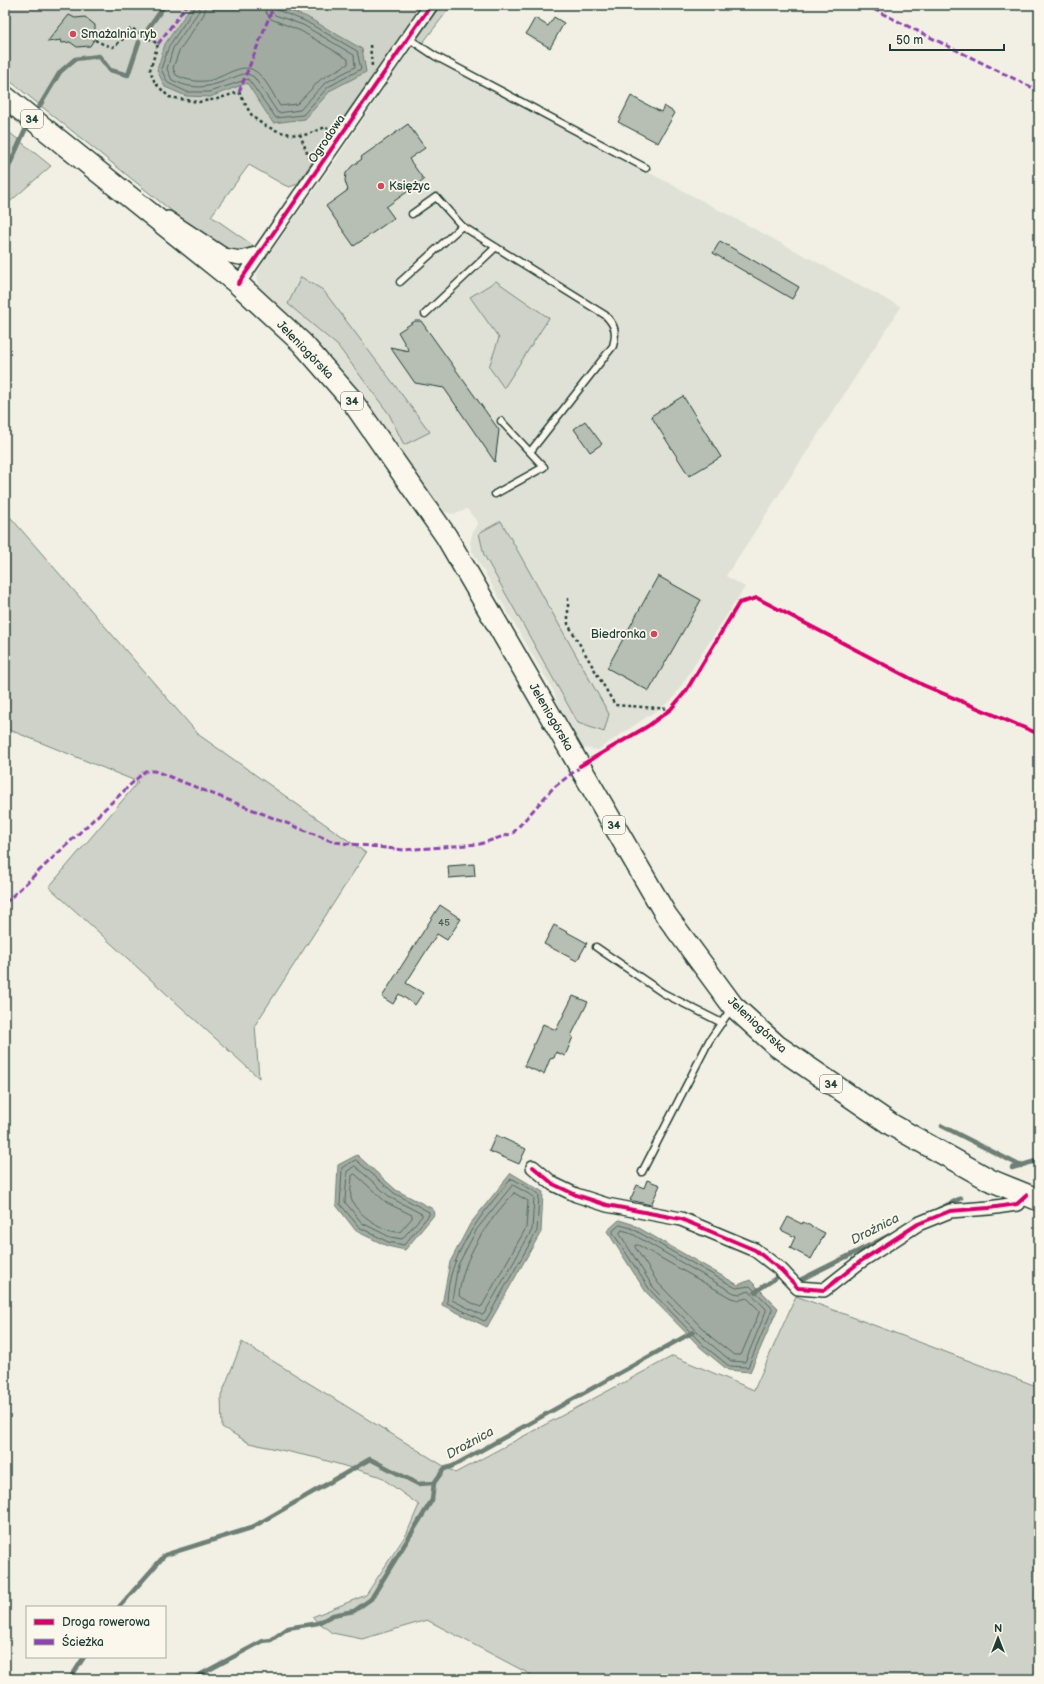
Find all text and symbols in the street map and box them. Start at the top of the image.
scale bar [890,26,1004,52]
place label: Smażalnia ryb [81,27,157,42]
marker: Smażalnia ryb [68,29,78,39]
text: 50 m [896,33,923,48]
road number: 34 [21,110,43,128]
street label: Ogrodowa [305,112,349,166]
place label: Księżyc [389,179,430,194]
marker: Księżyc [376,181,386,191]
street label: Jeleniogórska [273,318,337,383]
road number: 34 [341,392,363,410]
place label: Biedronka [591,627,646,642]
marker: Biedronka [649,629,659,639]
street label: Jeleniogórska [526,680,577,754]
road number: 34 [603,816,625,834]
house number: 45 [438,917,450,929]
street label: Jeleniogórska [724,994,790,1056]
road number: 34 [820,1075,842,1093]
water label: Drożnica [848,1210,902,1248]
water label: Drożnica [443,1423,497,1463]
legend [26,1606,166,1658]
text: Droga rowerowa [62,1615,150,1630]
north arrow [978,1618,1018,1658]
text: N [994,1622,1002,1635]
text: Ścieżka [62,1633,104,1650]

